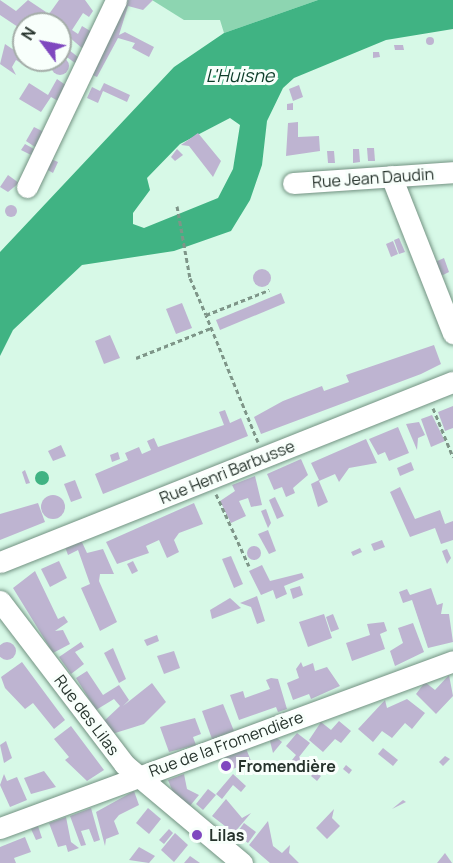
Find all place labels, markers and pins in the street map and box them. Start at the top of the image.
place label: Fromendière [238,756,336,776]
marker: Fromendière [219,759,233,773]
place label: Lilas [209,825,244,845]
marker: Lilas [190,828,204,842]

